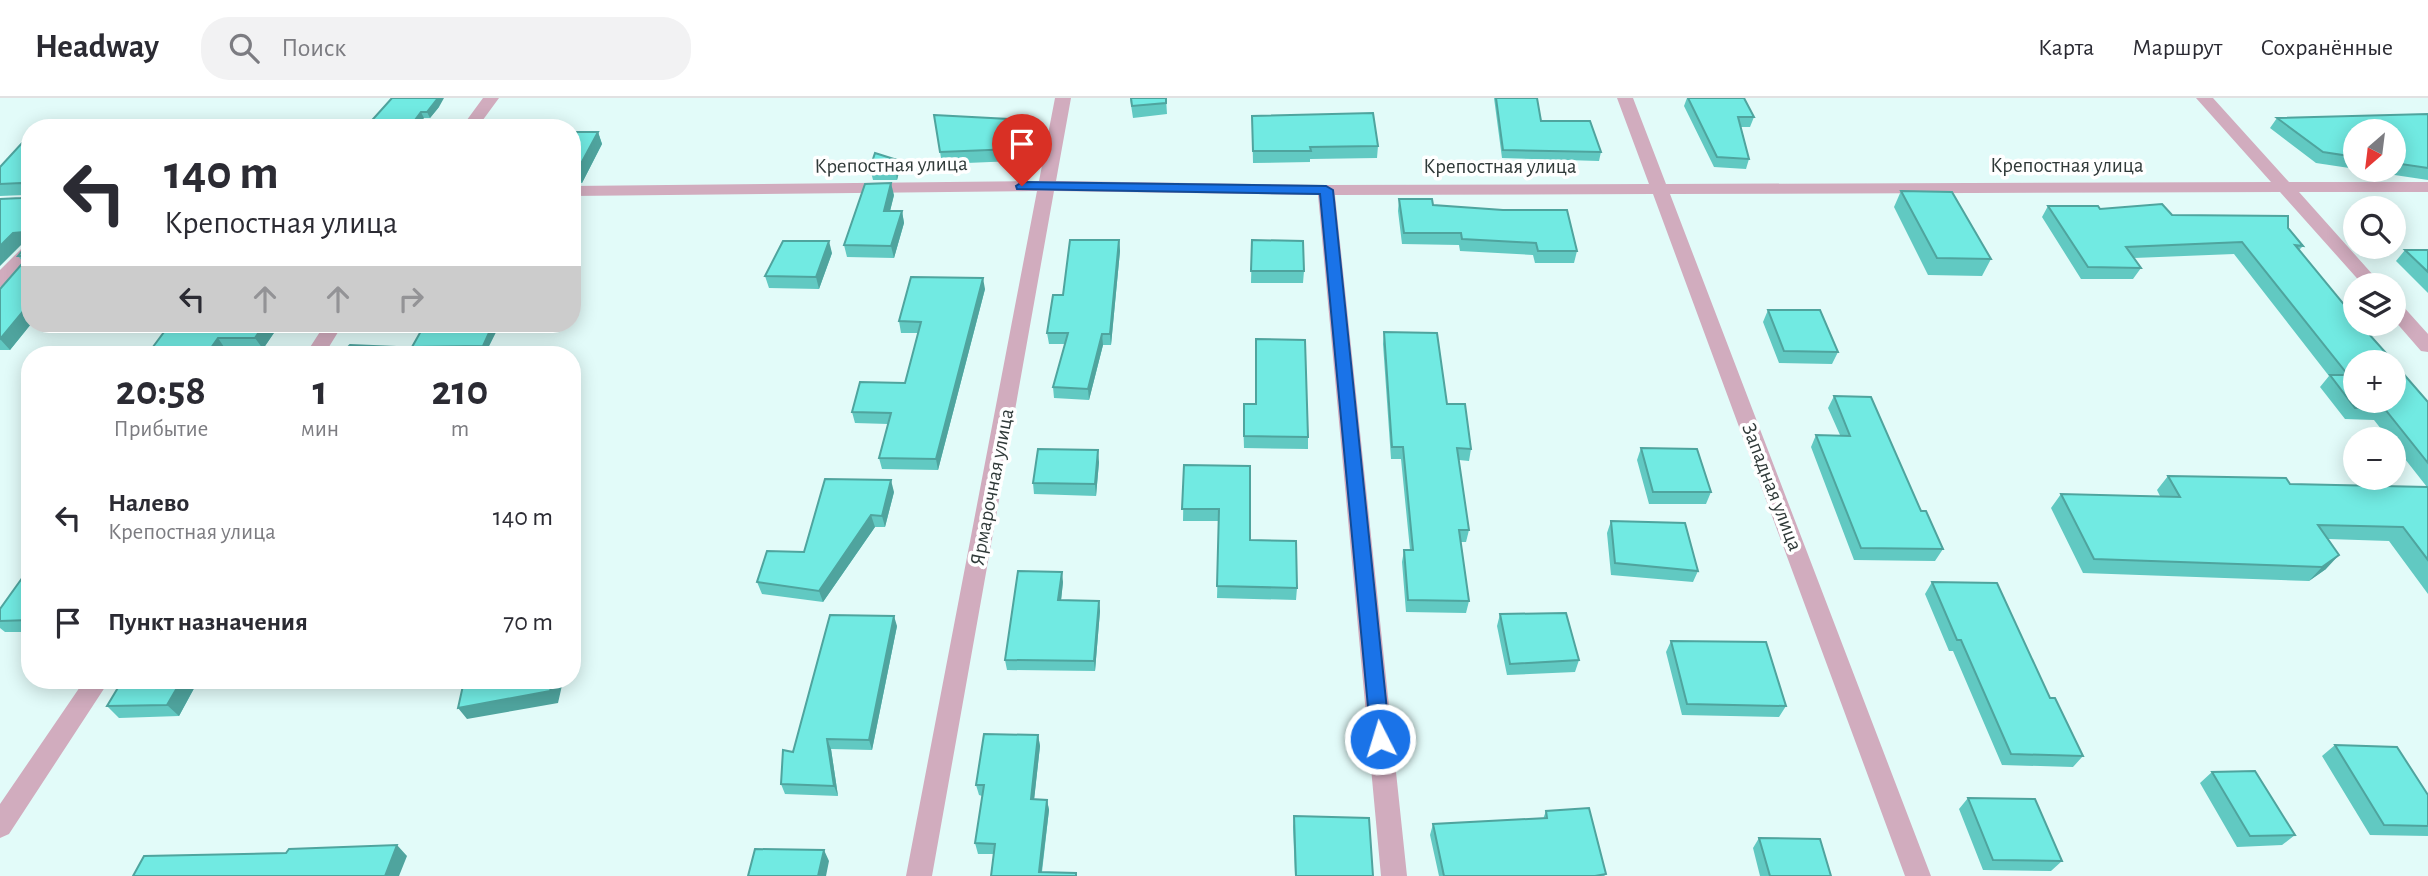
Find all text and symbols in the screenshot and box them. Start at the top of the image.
search box [201,17,691,80]
icon: search [225,29,263,67]
text: Headway [35,31,159,64]
text: Поиск [281,35,346,61]
text: Карта [2038,36,2094,60]
text: Маршрут [2132,36,2222,60]
text: Сохранённые [2260,36,2393,60]
pin [992,114,1052,186]
north arrow [2343,119,2406,182]
map controls [2343,119,2406,490]
icon: arrive [1003,125,1041,163]
icon: left [49,147,140,238]
text: 140 m [164,149,279,198]
street label: Крепостная улица [814,153,968,177]
street label: Крепостная улица [1990,155,2144,176]
street label: Крепостная улица [1423,156,1577,177]
button: search [2343,196,2406,259]
text: Крепостная улица [164,207,398,239]
button: layers [2343,273,2406,336]
icon: left [173,280,211,318]
icon: ahead [246,280,284,318]
icon: ahead [319,280,357,318]
icon: right [392,280,430,318]
button: + [2343,350,2406,413]
text: 20:58 [116,370,206,412]
text: 1 [312,370,328,412]
text: 210 [432,370,488,412]
street label: Ярмарочная улица [966,406,1018,567]
text: Прибытие [114,418,208,441]
text: мин [301,418,339,441]
text: m [451,418,469,441]
street label: Западная улица [1738,420,1806,554]
button: − [2343,427,2406,490]
text: Налево [108,490,189,516]
icon: left [49,499,87,537]
text: 140 m [493,504,553,530]
text: Крепостная улица [108,521,276,544]
icon: arrive [49,604,87,642]
text: Пункт назначения [108,609,308,635]
text: 70 m [503,609,553,635]
position arrow [1343,702,1417,776]

